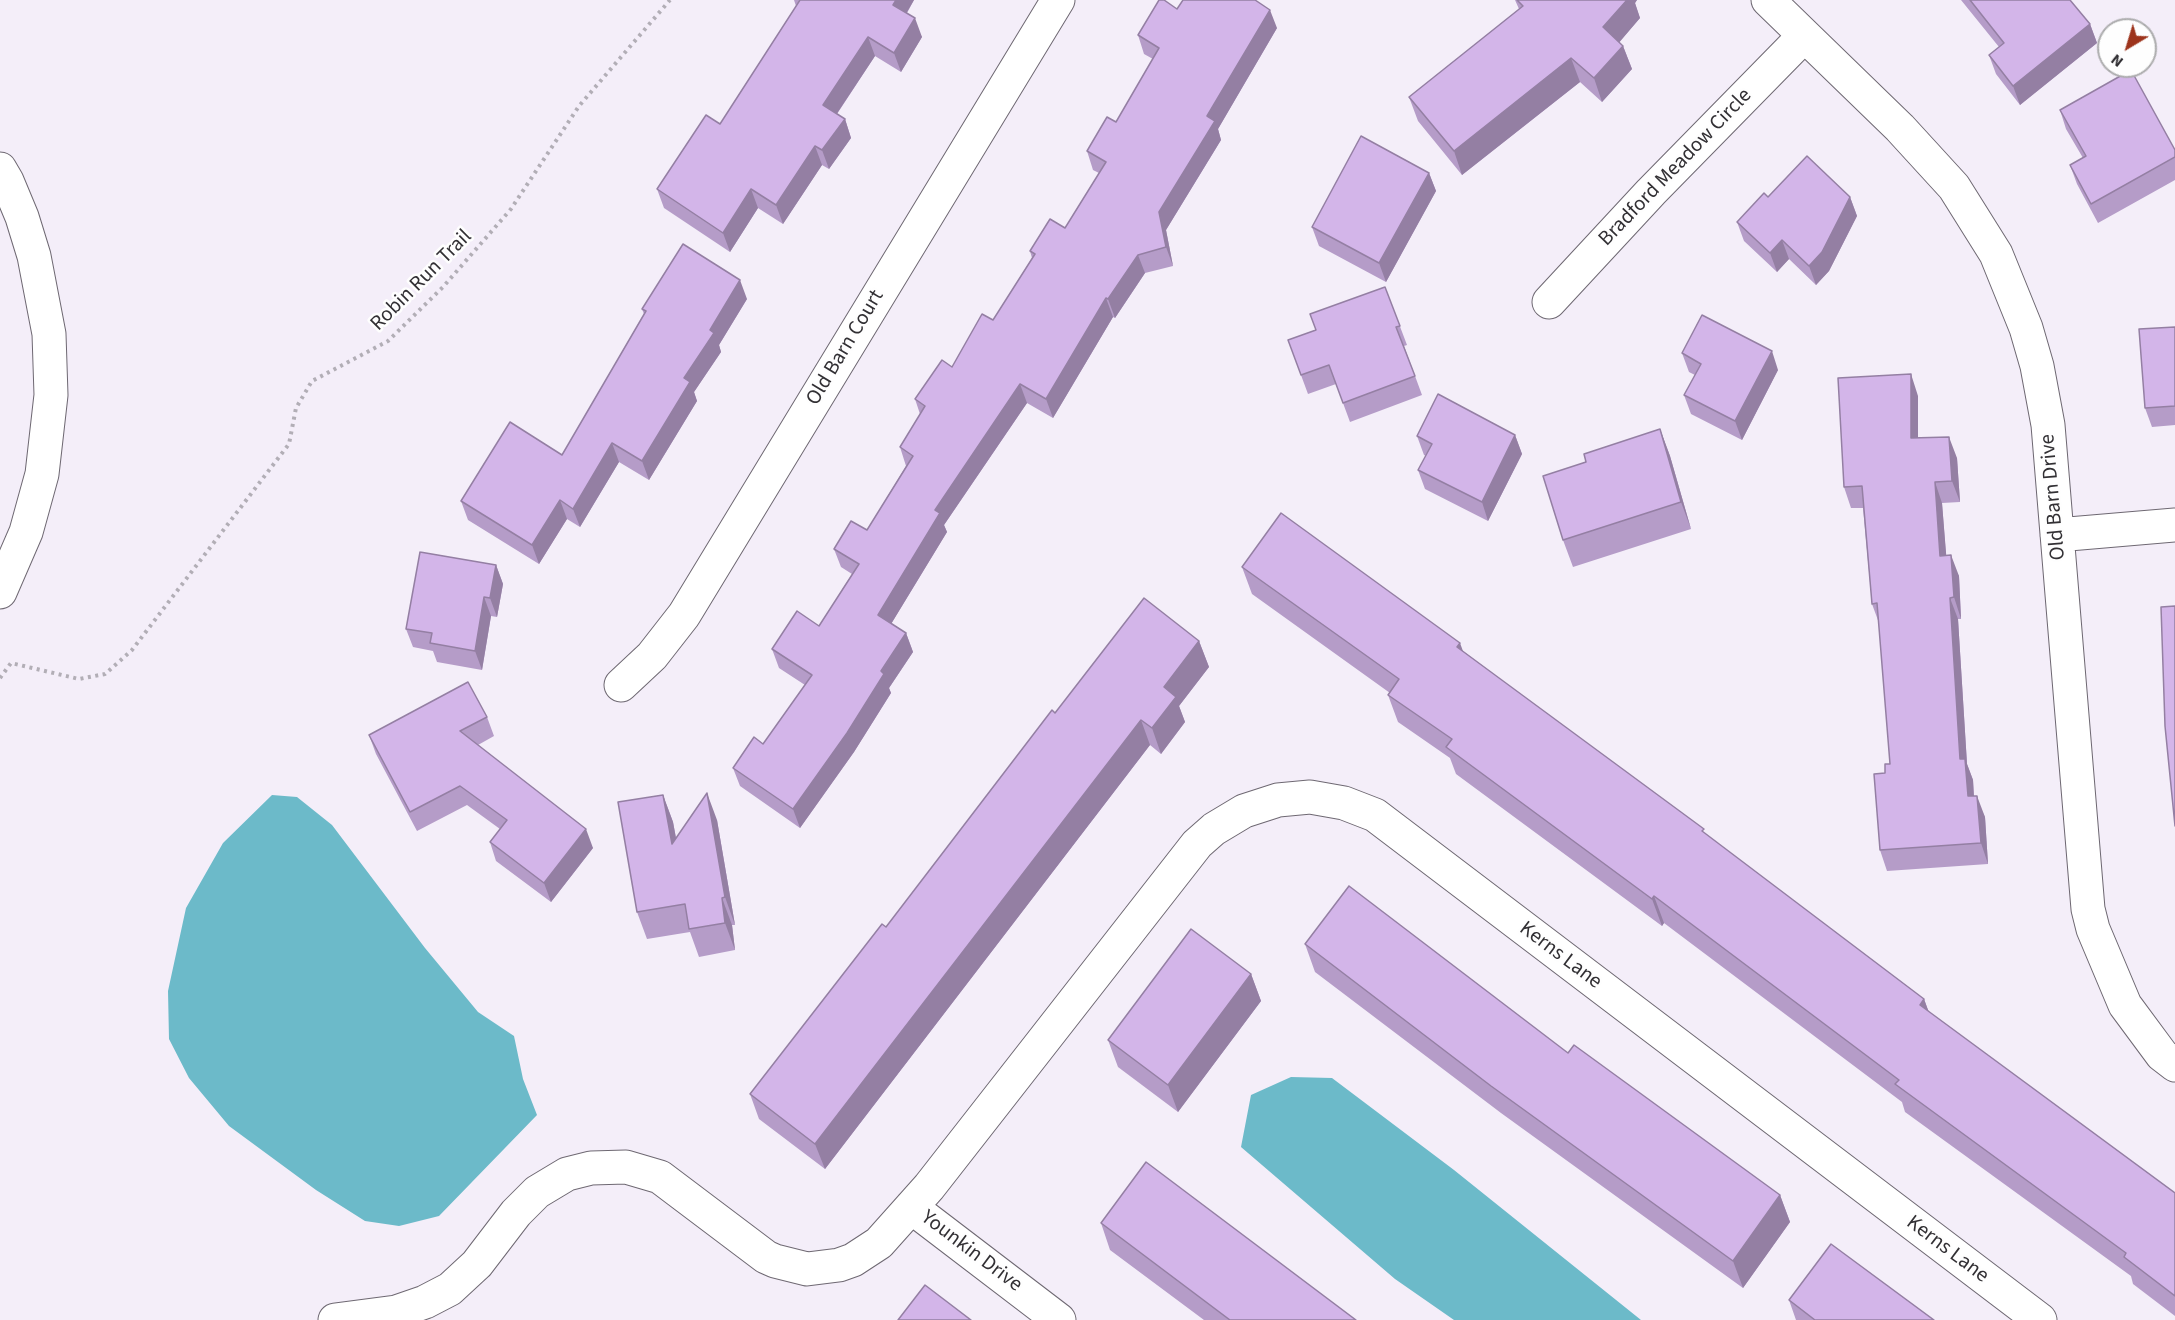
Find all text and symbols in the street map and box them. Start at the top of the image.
north arrow [2097,18,2157,78]
text: N [2106,49,2128,73]
street label: Bradford Meadow Circle [1594,84,1758,252]
street label: Robin Run Trail [366,225,478,337]
street label: Old Barn Court [802,286,890,410]
street label: Old Barn Drive [2036,433,2072,561]
street label: Kerns Lane [1514,917,1606,995]
street label: Younkin Drive [915,1206,1027,1298]
street label: Kerns Lane [1901,1211,1993,1289]

